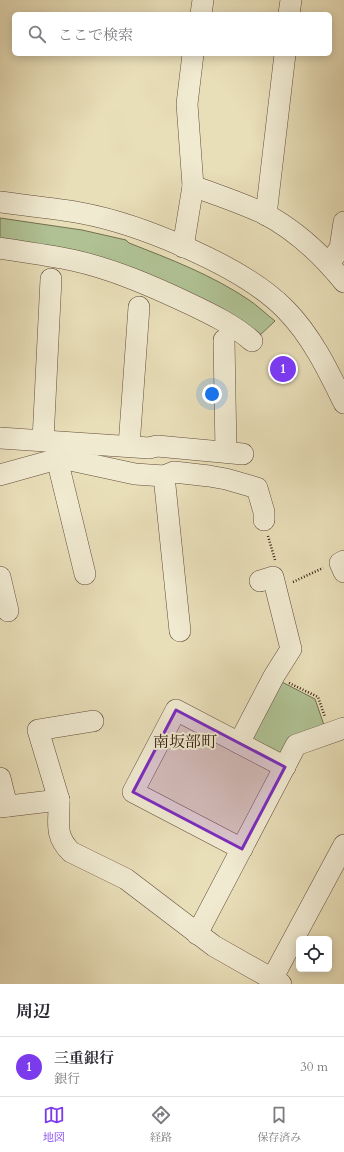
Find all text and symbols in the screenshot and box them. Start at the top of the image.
search box [12,12,332,56]
icon: search [26,23,48,45]
text: ここで検索 [58,25,133,45]
pin: 1 [270,354,296,384]
your location [202,384,222,404]
district label: 南坂部町 [153,731,217,753]
map controls [296,936,332,972]
button: locate [296,936,332,972]
text: 周辺 [16,1000,50,1023]
text: 三重銀行 [54,1048,114,1068]
text: 1 [26,1058,32,1076]
text: 30 m [300,1058,328,1076]
text: 銀行 [54,1070,80,1088]
tab: 地図 [43,1104,65,1145]
tab: 経路 [150,1104,172,1145]
tab: 保存済み [257,1104,301,1145]

